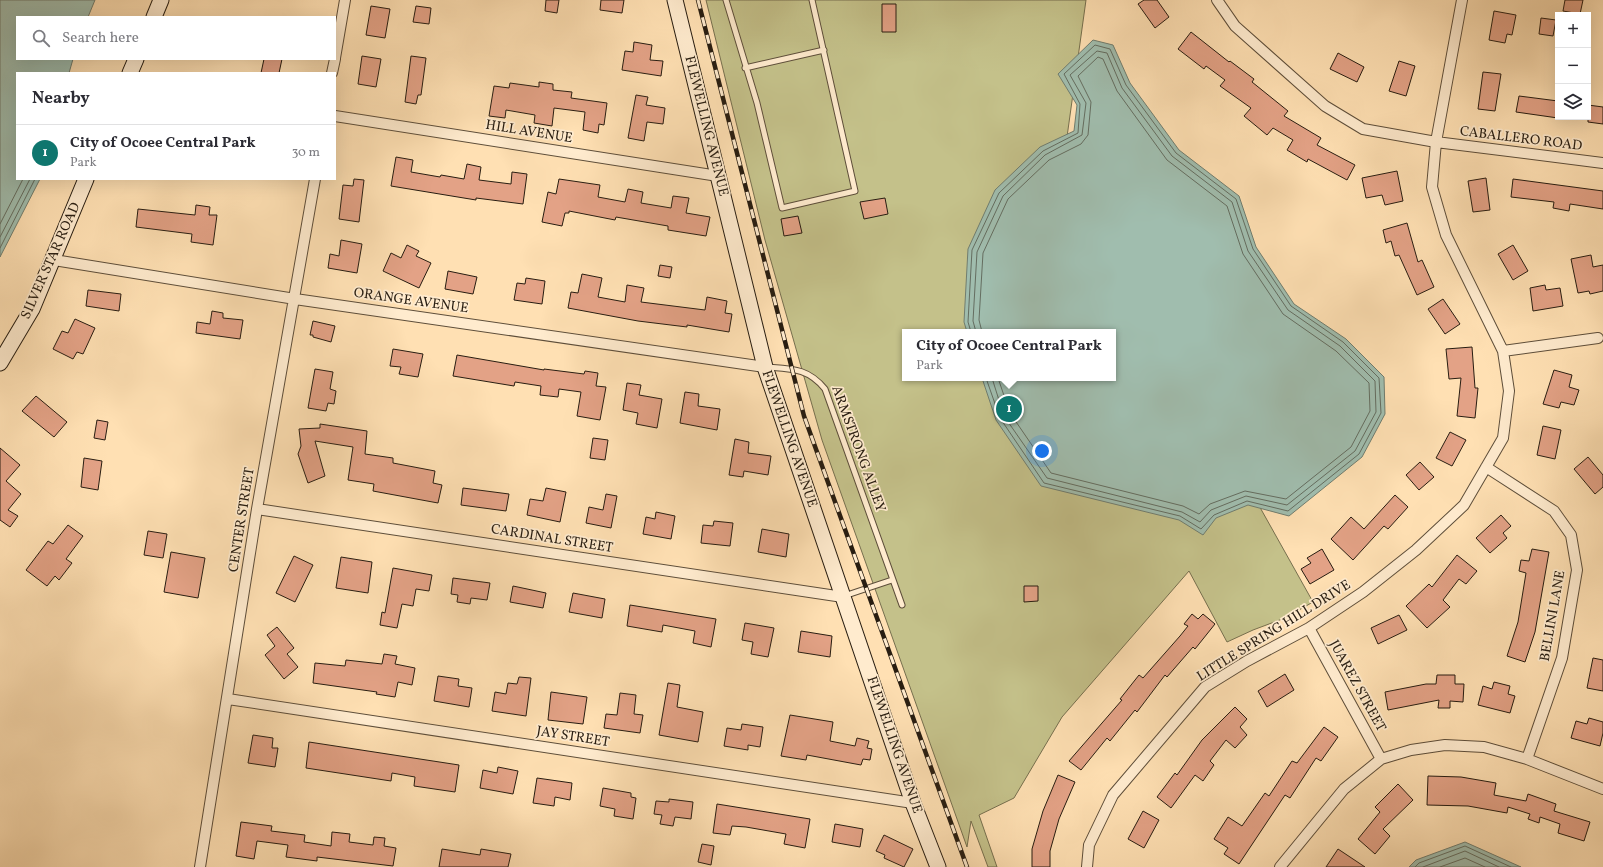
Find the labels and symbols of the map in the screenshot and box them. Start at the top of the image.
street label: FLEWELLING AVENUE [679,54,733,198]
street label: HILL AVENUE [484,116,574,148]
street label: CABALLERO ROAD [1459,122,1583,156]
street label: SILVER STAR ROAD [17,200,85,322]
street label: ORANGE AVENUE [352,284,470,318]
street label: FLEWELLING AVENUE [757,368,821,510]
street label: ARMSTRONG ALLEY [826,383,890,515]
pin: 1 [996,394,1022,424]
your location [1032,441,1052,461]
street label: CENTER STREET [224,466,260,574]
street label: CARDINAL STREET [490,520,614,558]
street label: BELLINI LANE [1536,569,1570,663]
street label: LITTLE SPRING HILL DRIVE [1193,576,1355,686]
street label: JUAREZ STREET [1324,637,1390,735]
street label: FLEWELLING AVENUE [862,674,926,816]
street label: JAY STREET [535,722,611,752]

